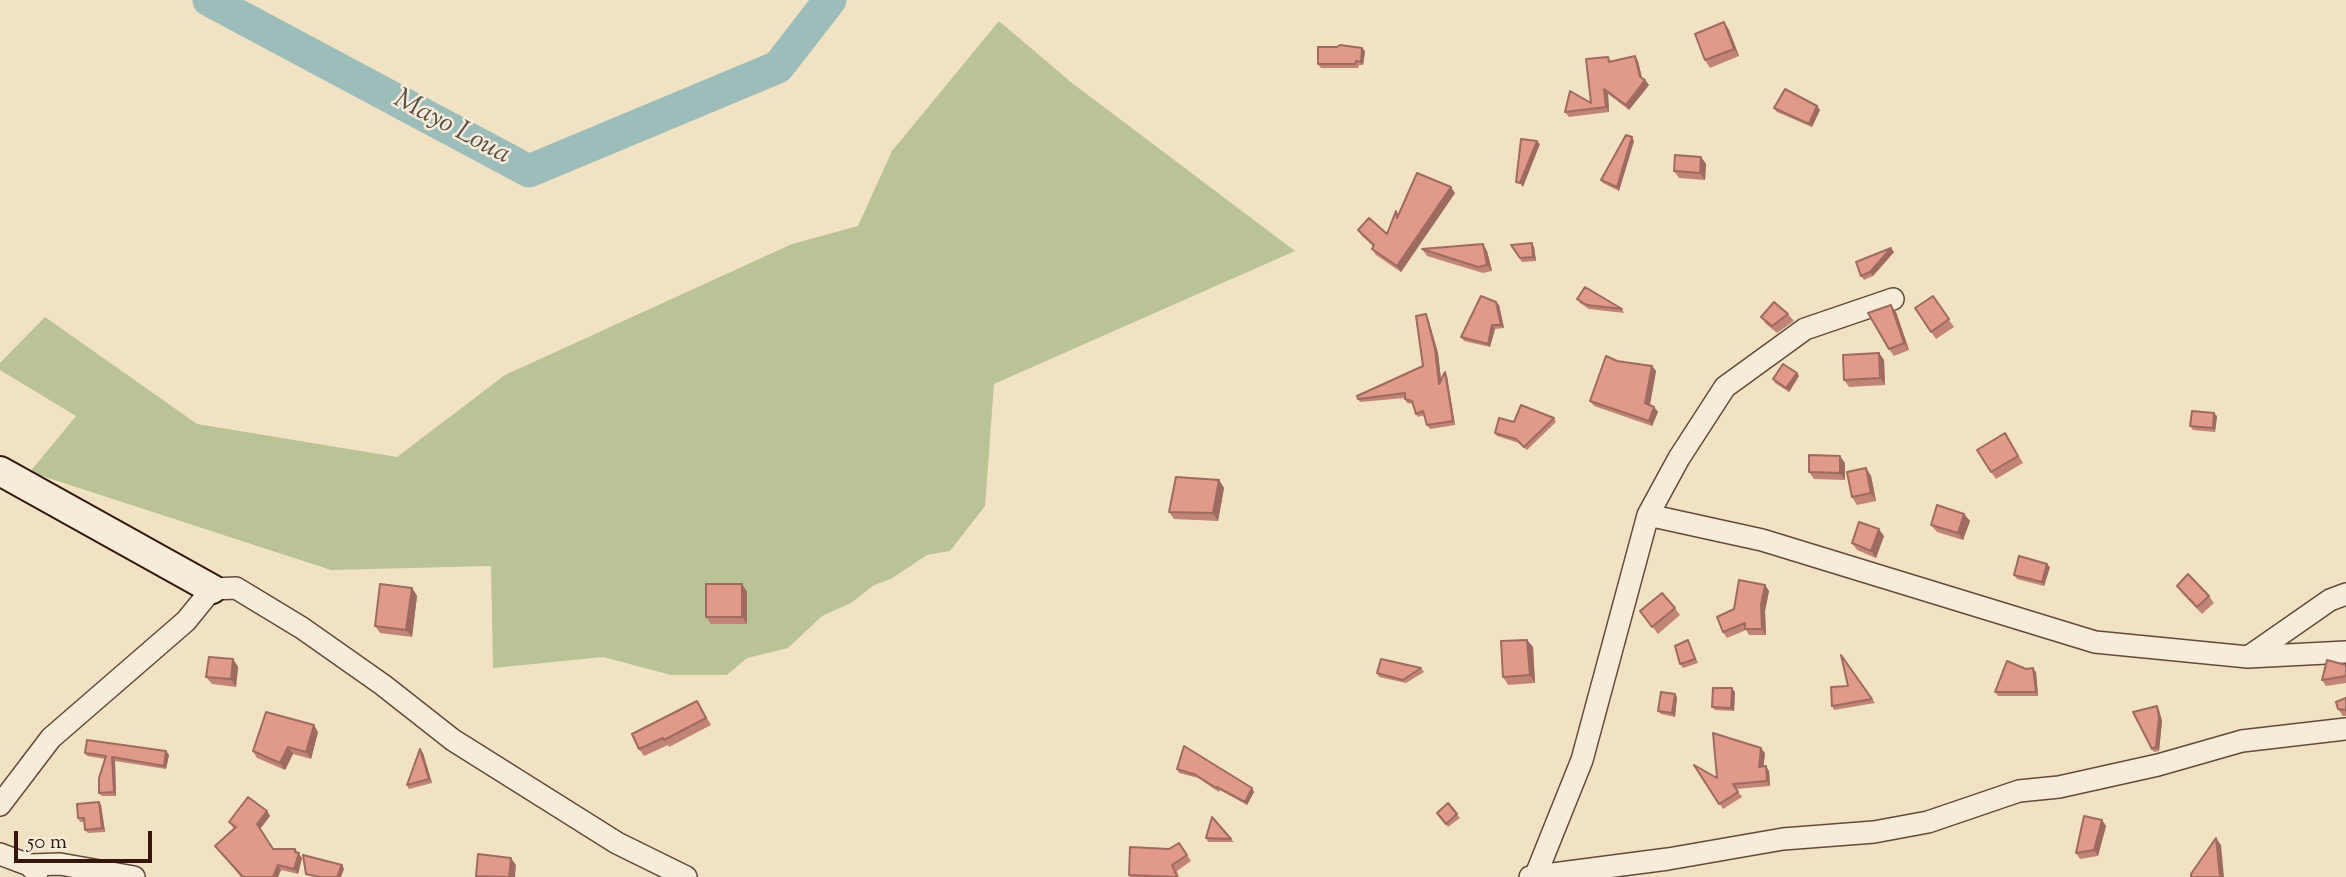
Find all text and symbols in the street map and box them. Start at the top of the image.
water label: Mayo Loua [387,84,515,174]
scale bar [18,818,156,862]
text: 50 m [27,828,67,858]

